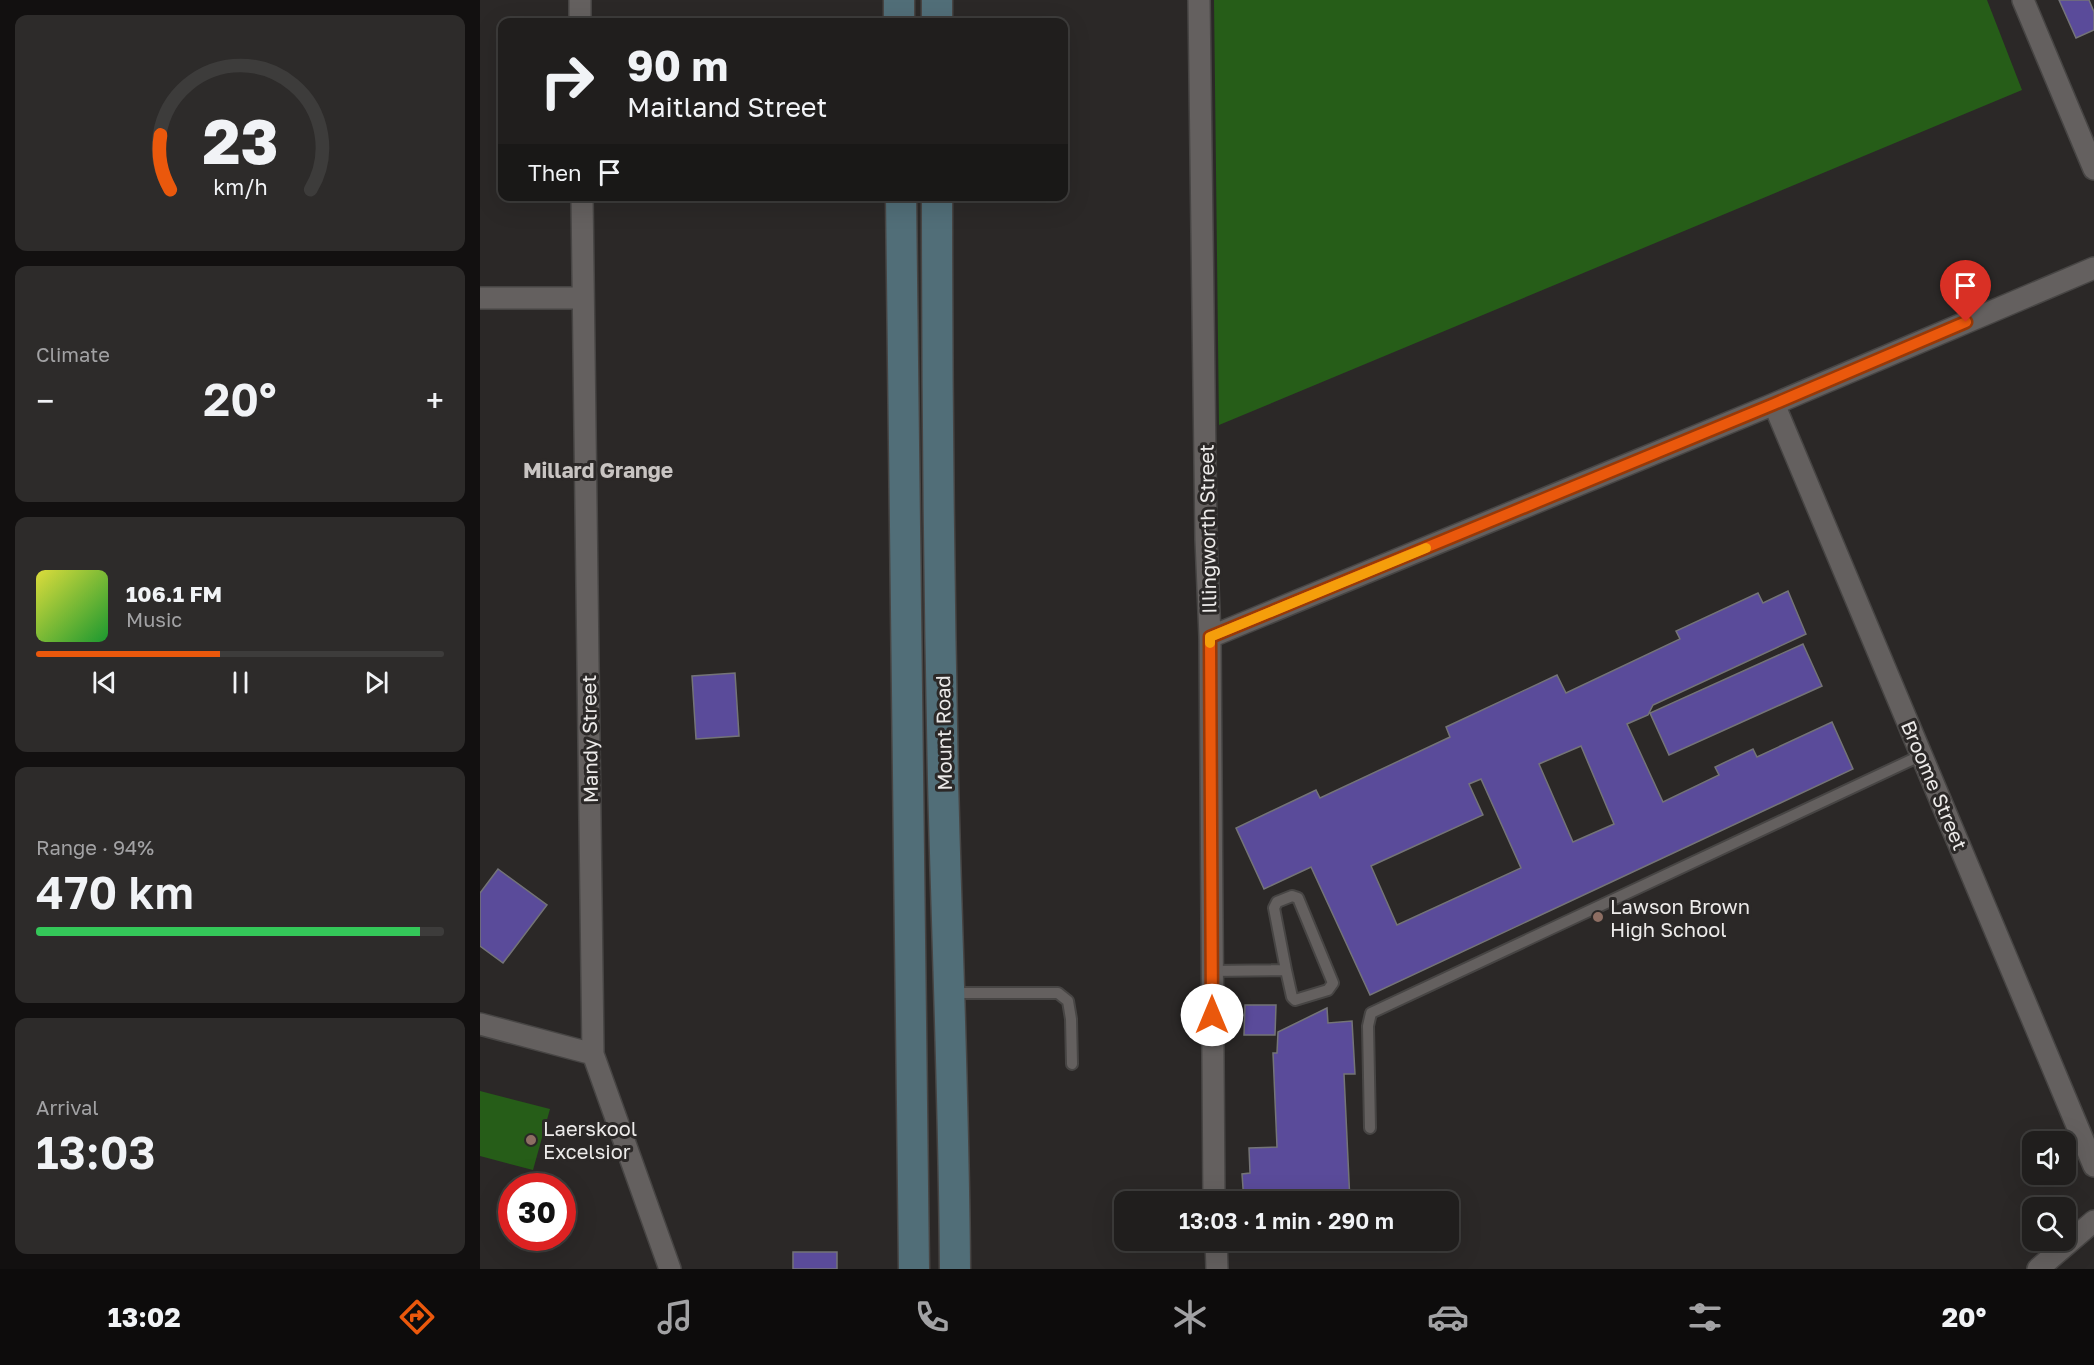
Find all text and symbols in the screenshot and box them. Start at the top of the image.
text: 90 m [627,40,728,90]
icon: right [528,42,606,120]
text: Maitland Street [627,91,827,123]
text: 23 [202,103,278,178]
icon: arrive [593,156,626,189]
text: Then [528,159,581,186]
text: km/h [213,174,267,200]
pin [1940,260,1991,322]
icon: arrive [1949,269,1982,302]
text: Climate [36,342,110,366]
text: 20° [203,372,277,426]
text: − [36,381,54,420]
text: + [426,381,444,420]
street label: Illingworth Street [1194,444,1220,614]
district label: Millard Grange [523,457,673,483]
text: 106.1 FM [126,580,222,607]
text: Music [126,607,182,631]
icon: previous [88,666,121,699]
icon: pause [224,666,257,699]
icon: next [360,666,393,699]
street label: Mandy Street [576,675,602,803]
street label: Mount Road [930,675,956,791]
street label: Broome Street [1897,717,1973,853]
text: Range · 94% [36,835,154,859]
text: 470 km [36,865,194,919]
place label: Lawson Brown High School [1610,894,1750,941]
marker: Lawson Brown High School [1591,910,1605,924]
position arrow [1180,983,1244,1047]
text: Arrival [36,1095,99,1119]
place label: Laerskool Excelsior [543,1116,637,1163]
text: 13:03 [36,1125,156,1179]
map controls [2022,1131,2076,1251]
button: sound [2022,1131,2076,1185]
marker: Laerskool Excelsior [524,1133,538,1147]
speed limit sign: 30 [498,1173,576,1251]
button: search [2022,1197,2076,1251]
text: 13:03 · 1 min · 290 m [1179,1207,1394,1234]
icon: directions [396,1296,438,1338]
icon: music [654,1296,696,1338]
icon: phone [911,1296,953,1338]
icon: climate [1169,1296,1211,1338]
icon: car [1427,1296,1469,1338]
icon: filters [1684,1296,1726,1338]
text: 13:02 [108,1301,181,1333]
text: 20° [1942,1301,1986,1333]

